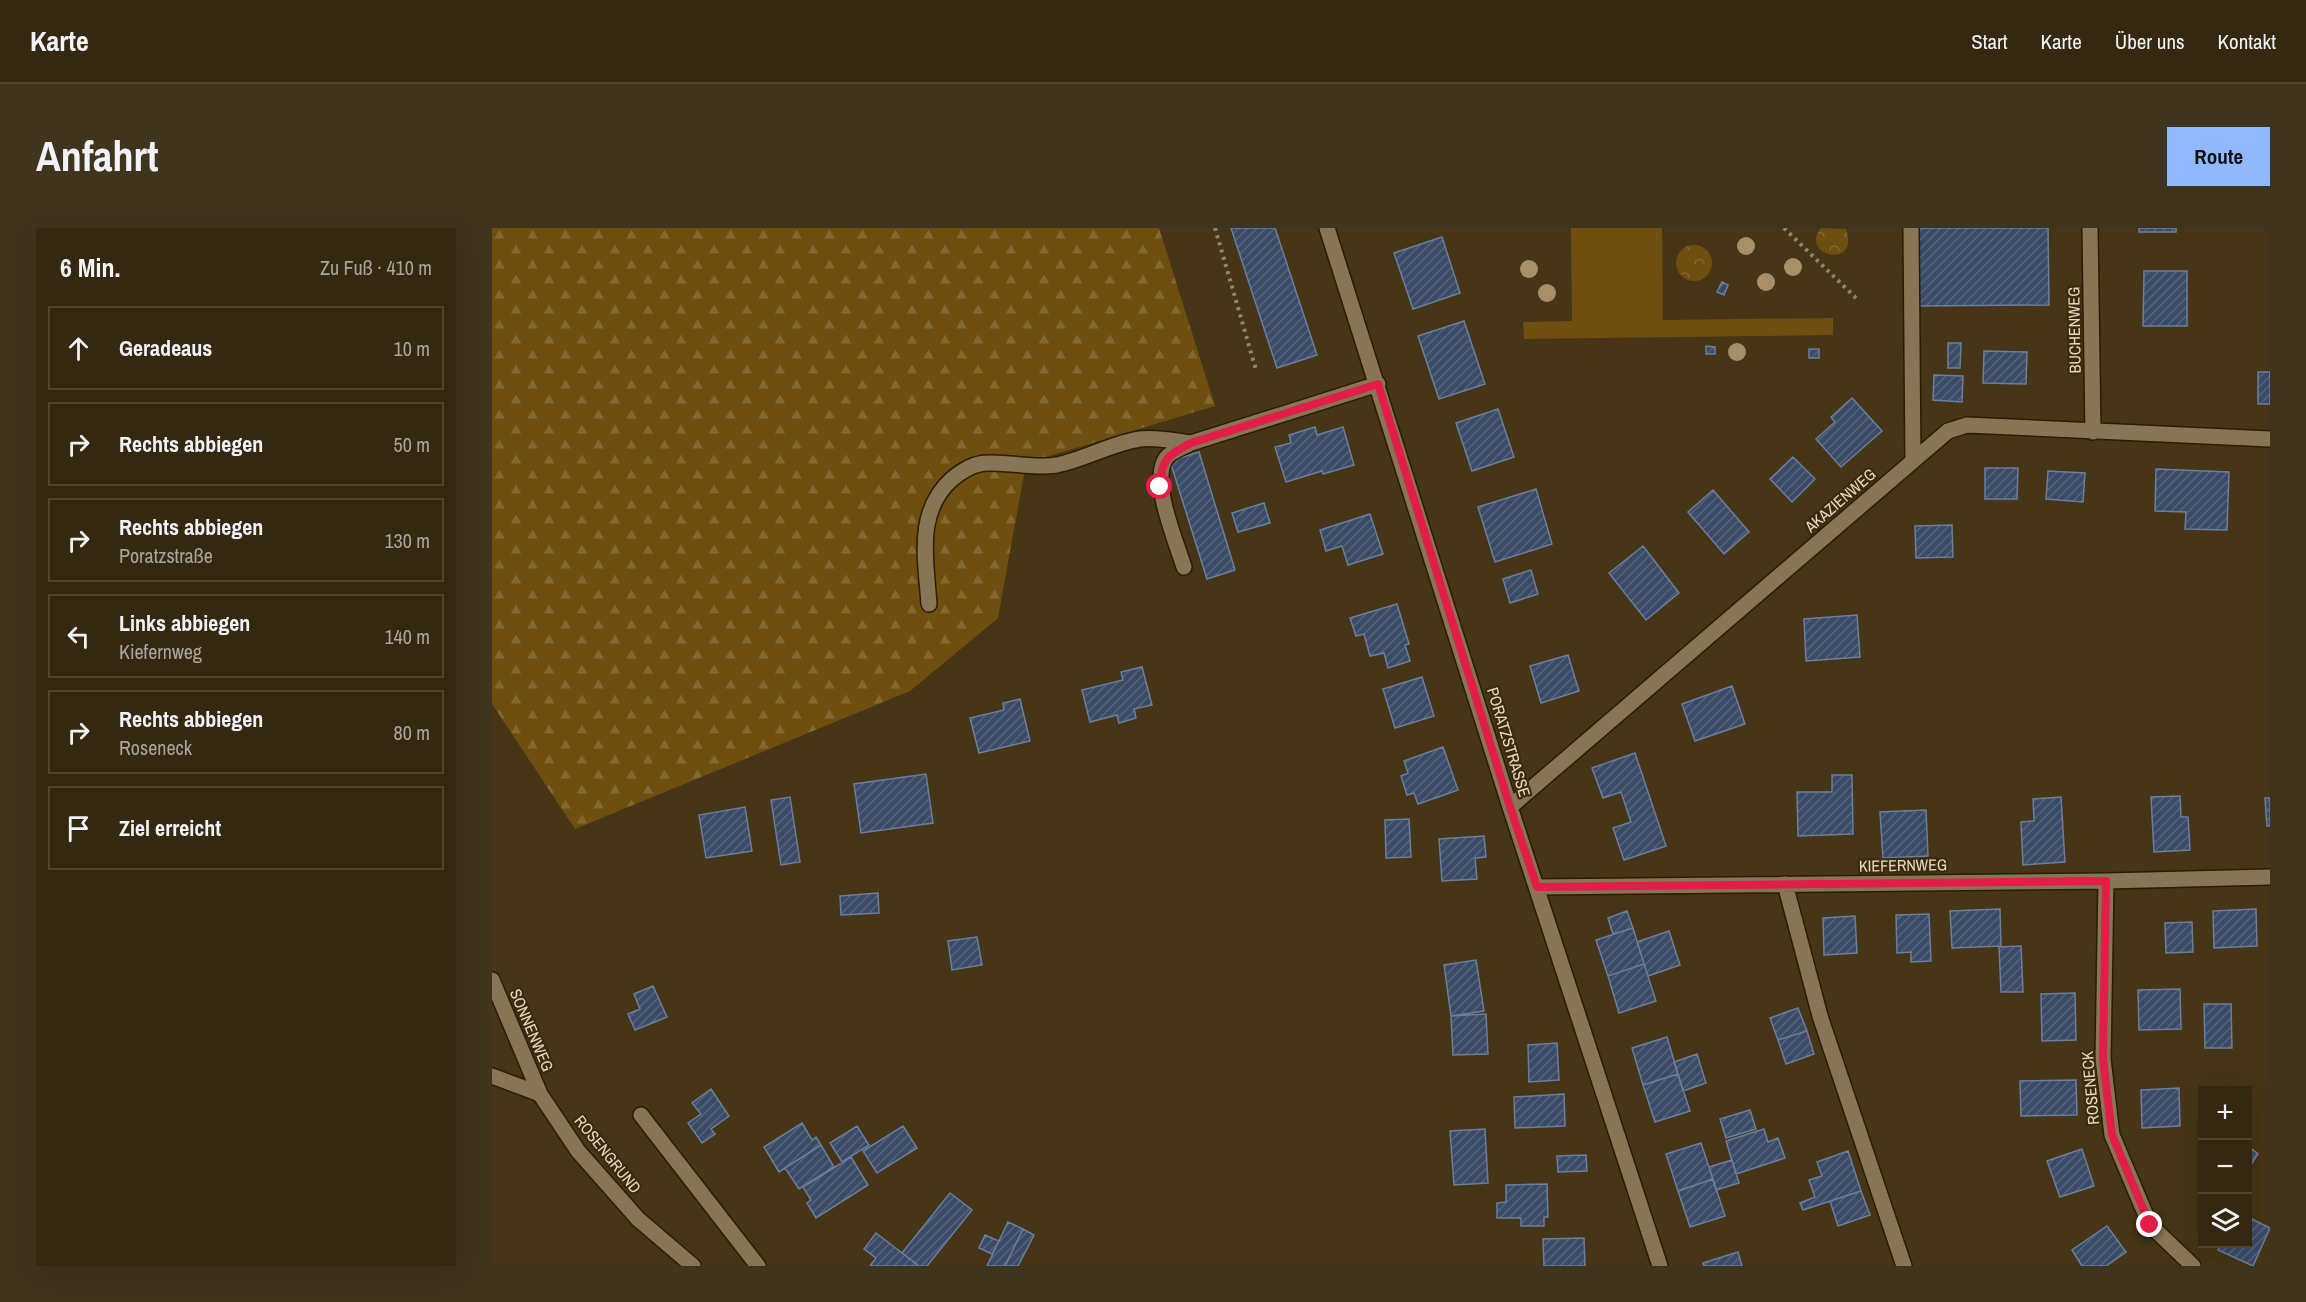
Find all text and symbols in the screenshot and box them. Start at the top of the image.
text: Karte [30,22,89,60]
text: Start [1971,27,2008,56]
text: Karte [2041,27,2082,56]
text: Über uns [2115,27,2185,56]
text: Kontakt [2218,27,2276,56]
button: Route [2167,127,2270,186]
text: Anfahrt [36,128,158,184]
text: 6 Min. [60,250,120,285]
text: Zu Fuß · 410 m [320,254,432,281]
street label: BUCHENWEG [2062,286,2086,374]
icon: ahead [62,332,95,365]
text: Geradeaus [119,333,212,363]
text: 10 m [394,335,430,362]
icon: right [62,428,95,461]
text: Rechts abbiegen [119,429,263,459]
text: 50 m [394,431,430,458]
street label: AKAZIENWEG [1799,463,1880,538]
route start [1146,473,1172,499]
text: Rechts abbiegen [119,512,263,542]
icon: right [62,524,95,557]
text: 130 m [384,527,430,554]
text: Poratzstraße [119,542,213,569]
text: Links abbiegen [119,608,250,638]
icon: left [62,620,95,653]
text: 140 m [384,623,430,650]
text: Kiefernweg [119,638,202,665]
street label: PORATZSTRASSE [1482,685,1536,799]
text: Rechts abbiegen [119,704,263,734]
icon: right [62,716,95,749]
text: 80 m [394,719,430,746]
text: Roseneck [119,734,192,761]
icon: arrive [62,812,95,845]
text: Ziel erreicht [119,813,221,843]
street label: KIEFERNWEG [1859,853,1947,877]
street label: SONNENWEG [505,985,559,1075]
street label: ROSENECK [2076,1050,2104,1126]
map controls [2198,1086,2252,1248]
button: + [2198,1086,2252,1140]
street label: ROSENGRUND [570,1110,646,1198]
button: − [2198,1140,2252,1194]
button: layers [2198,1194,2252,1248]
route end [2136,1211,2162,1237]

